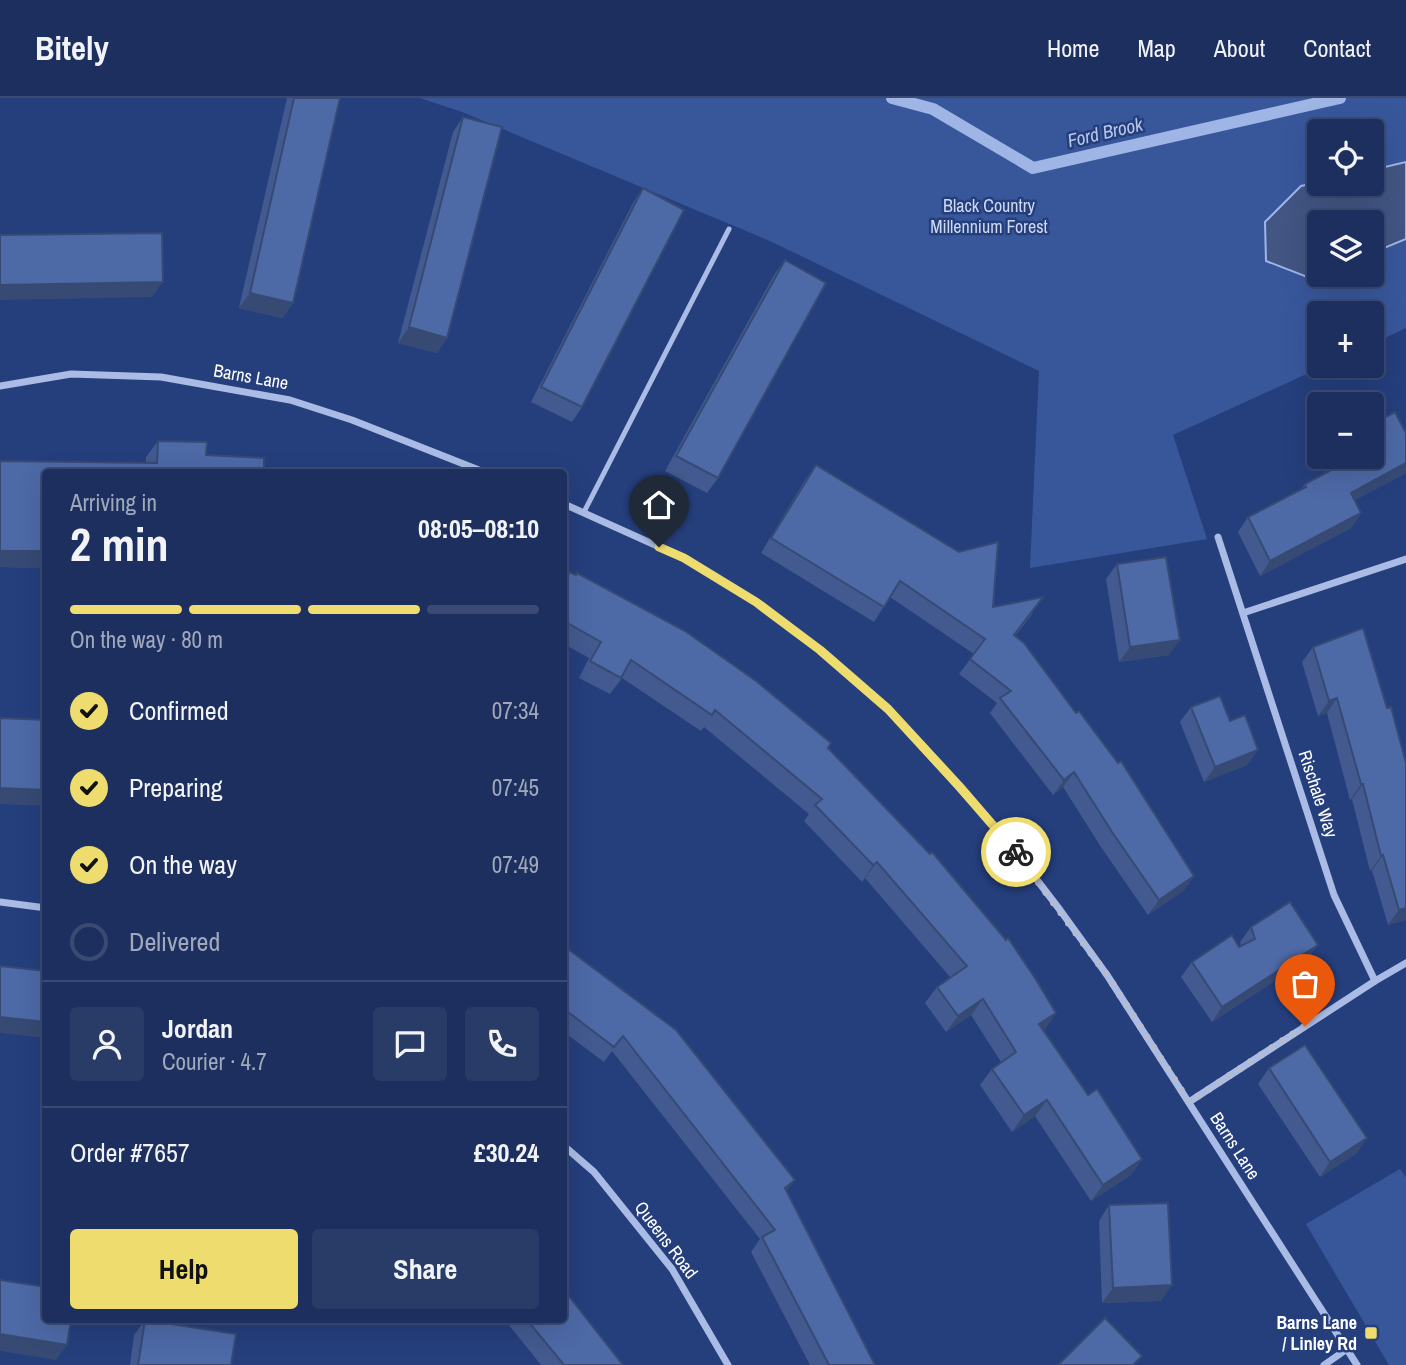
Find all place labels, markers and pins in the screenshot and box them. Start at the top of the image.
pin [629,475,689,547]
pin [1275,954,1335,1026]
place label: Barns Lane / Linley Rd [1277,1310,1357,1356]
marker: Barns Lane / Linley Rd [1363,1325,1379,1341]

